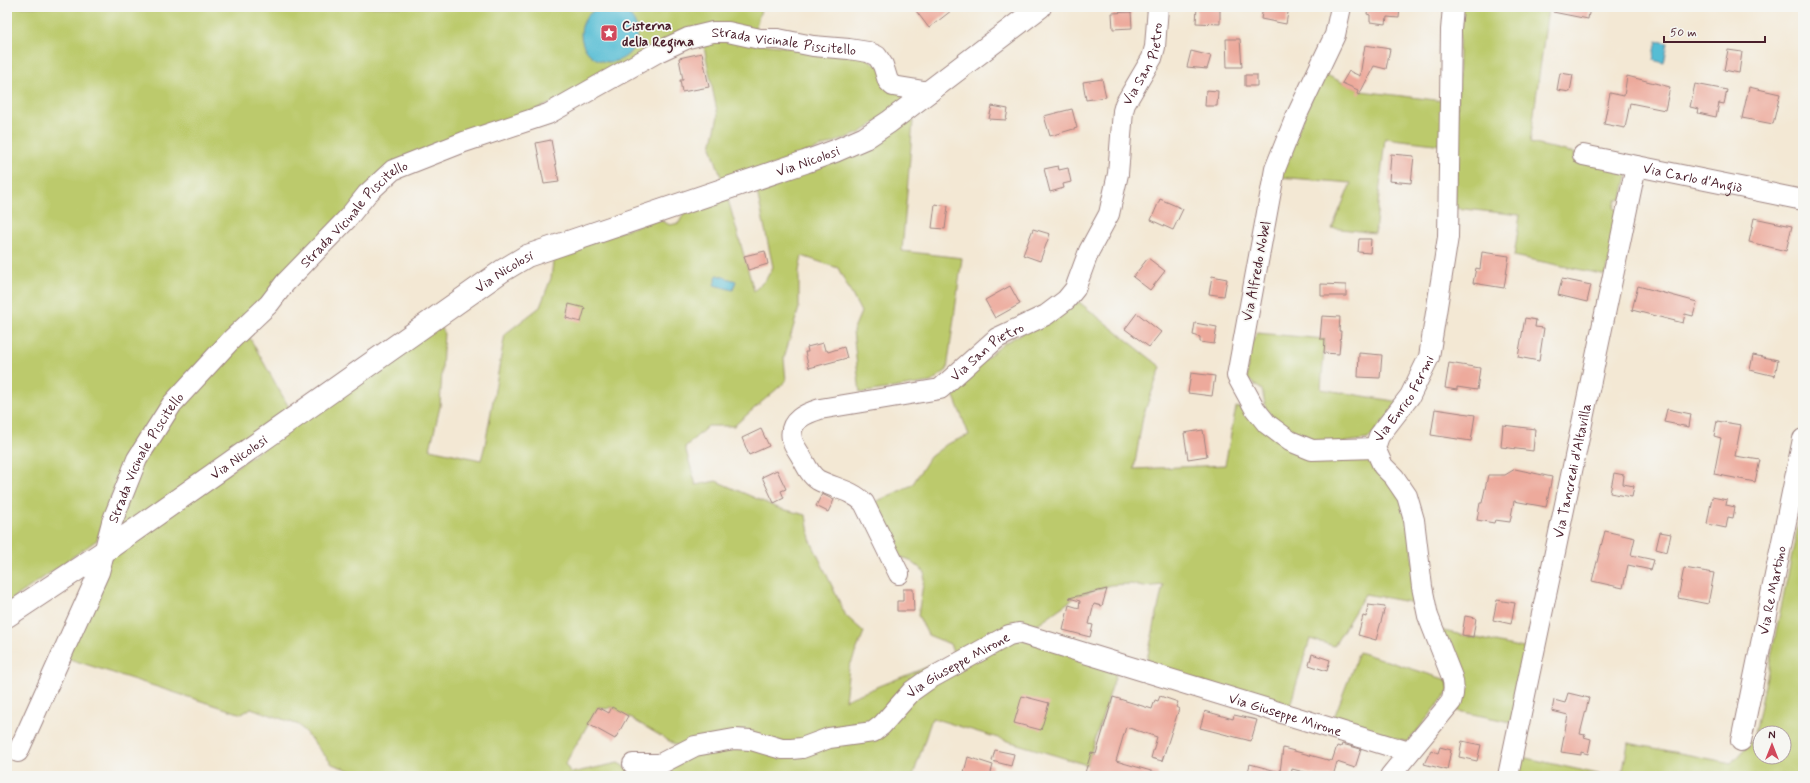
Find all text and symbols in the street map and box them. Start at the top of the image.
place label: Cisterna della Regina [622,17,694,54]
scale bar [1664,18,1765,44]
street label: Via San Pietro [1118,22,1167,109]
place icon: Cisterna della Regina [599,23,619,43]
street label: Strada Vicinale Piscitello [711,24,858,60]
text: 50 m [1670,25,1697,41]
street label: Via Nicolosi [774,142,843,181]
street label: Strada Vicinale Piscitello [297,157,411,272]
street label: Via Carlo d'Angiò [1641,159,1744,197]
street label: Via Alfredo Nobel [1238,220,1276,323]
street label: Via Nicolosi [472,247,535,297]
street label: Via San Pietro [947,319,1027,386]
street label: Via Enrico Fermi [1370,352,1438,444]
street label: Strada Vicinale Piscitello [104,389,188,526]
street label: Via Tancredi d'Altavilla [1550,402,1596,540]
street label: Via Nicolosi [207,431,271,484]
street label: Via Re Martino [1755,544,1791,636]
street label: Via Giuseppe Mirone [902,628,1013,702]
street label: Via Giuseppe Mirone [1226,689,1344,741]
north arrow [1752,725,1792,765]
text: N [1768,729,1776,743]

